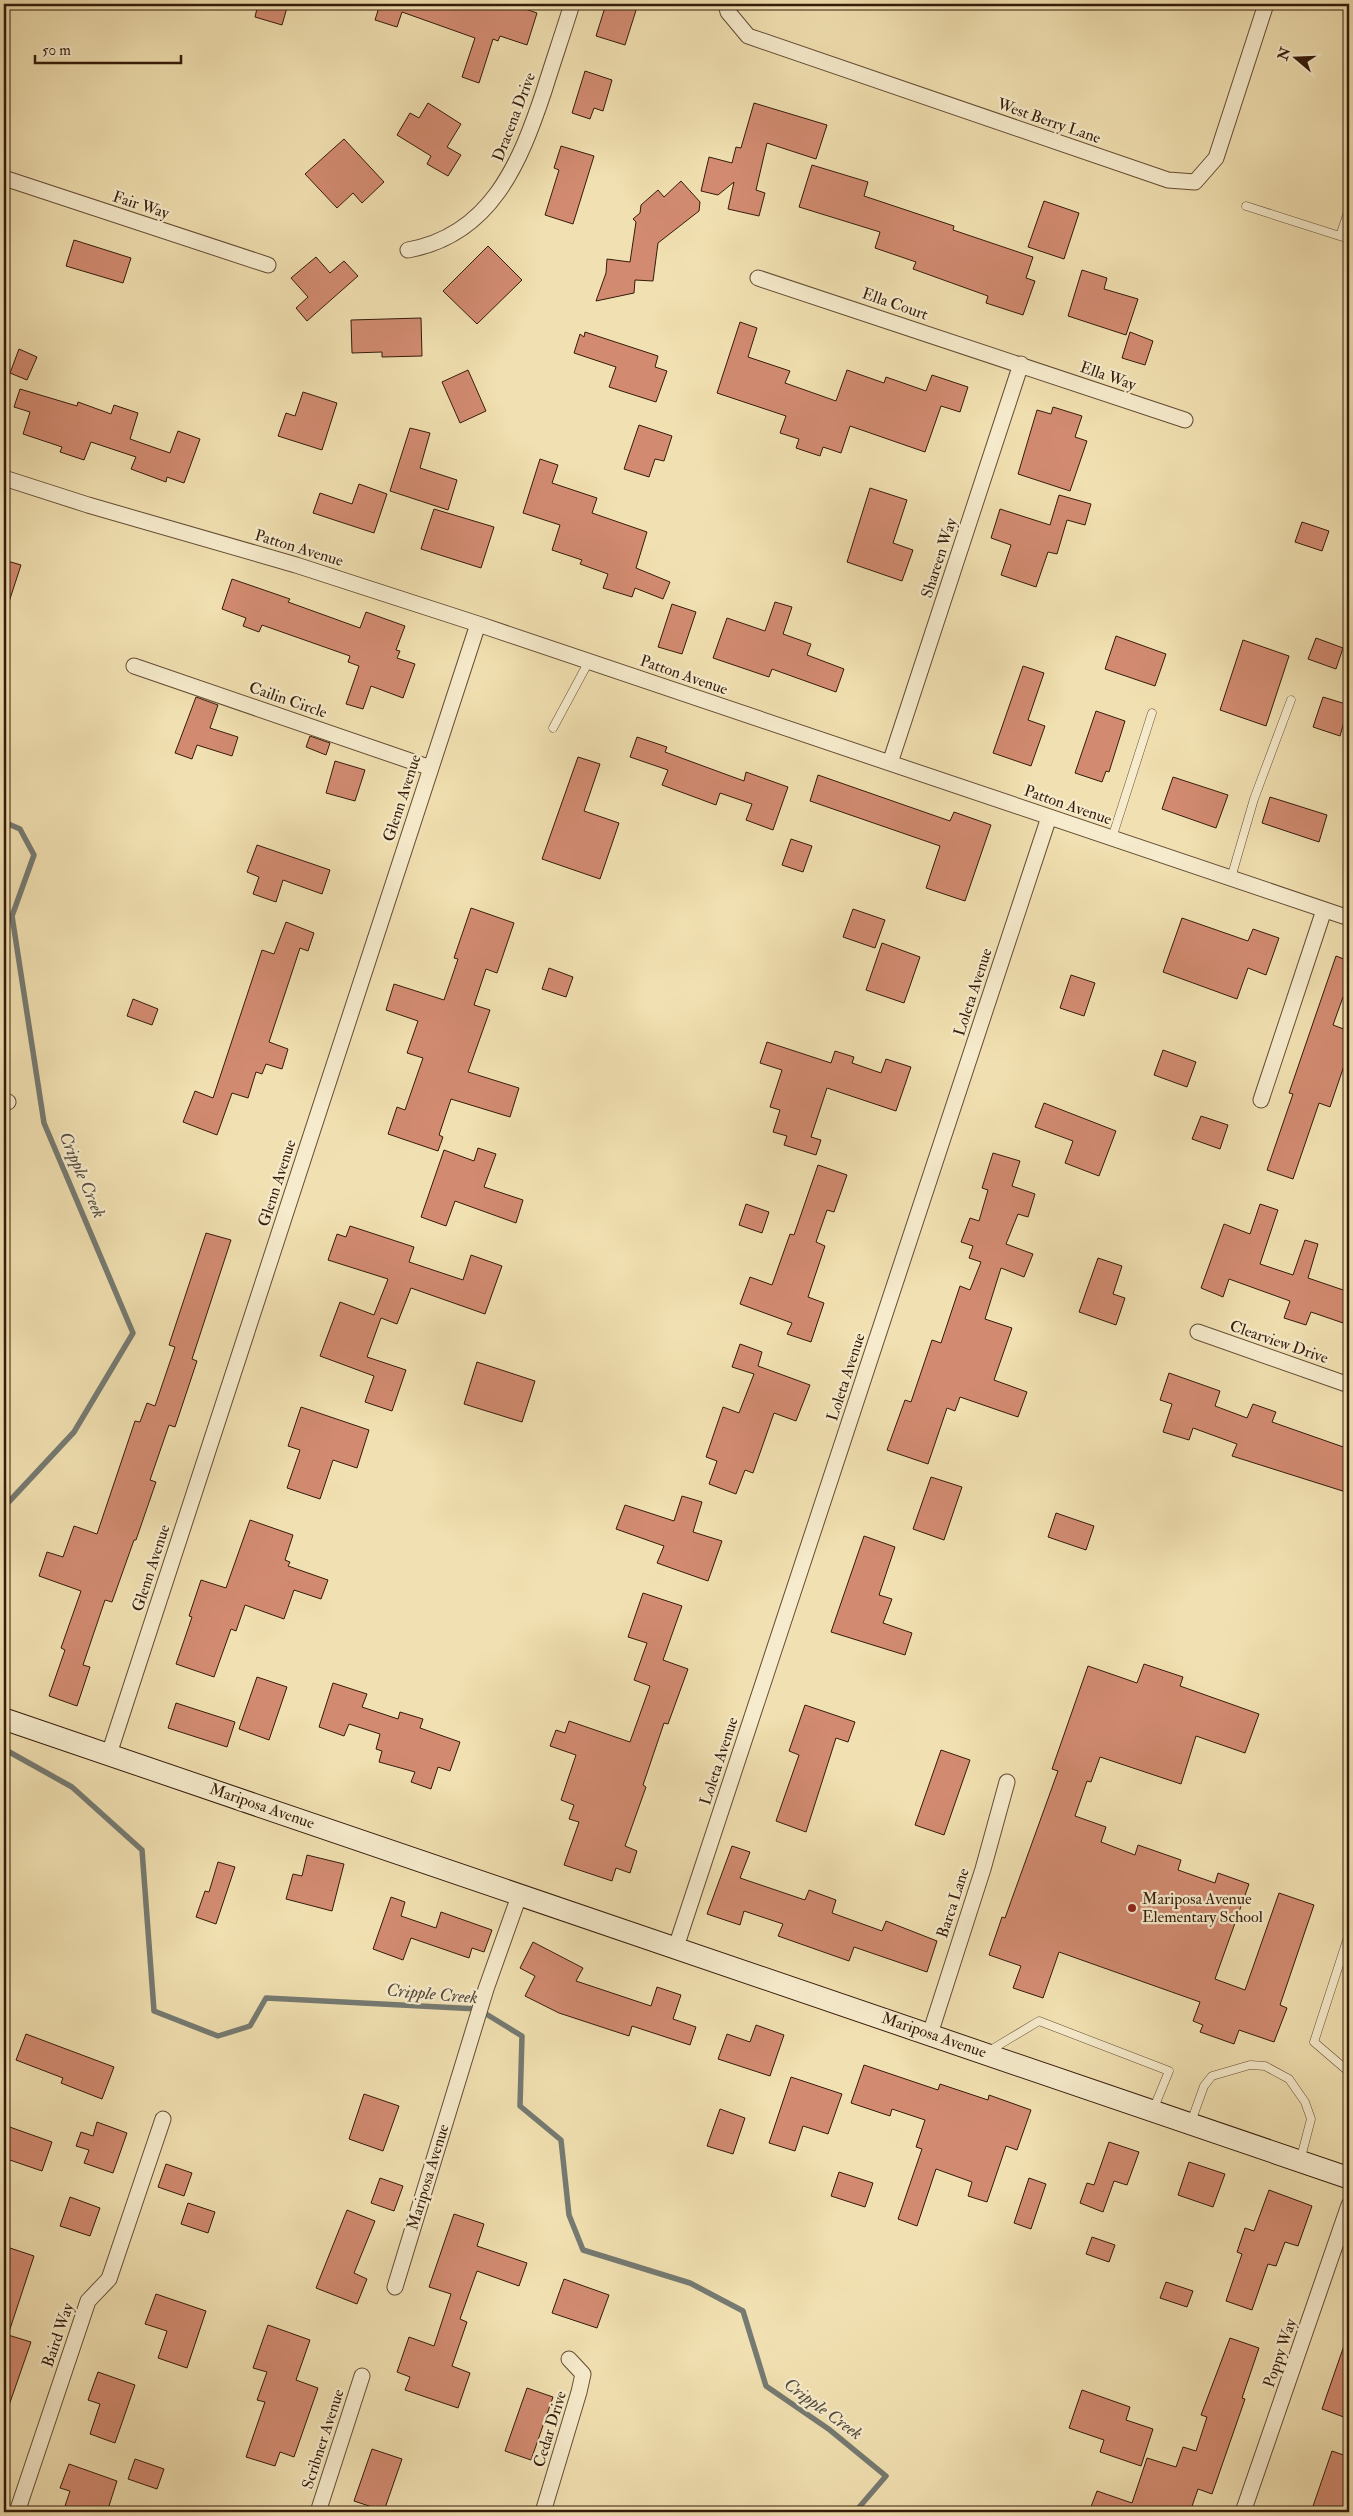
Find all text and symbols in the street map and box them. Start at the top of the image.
scale bar [35,32,181,64]
north arrow [1270,32,1320,82]
text: 50 m [42,41,71,60]
text: N [1274,45,1294,64]
street label: Dracena Drive [488,69,540,164]
street label: West Berry Lane [994,94,1104,148]
street label: Fair Way [110,187,173,224]
street label: Ella Court [859,283,931,325]
street label: Ella Way [1077,357,1140,395]
street label: Shareen Way [917,514,962,601]
street label: Patton Avenue [252,525,346,571]
street label: Patton Avenue [637,651,731,699]
street label: Cailin Circle [246,677,330,723]
street label: Glenn Avenue [379,752,426,844]
street label: Patton Avenue [1021,781,1115,829]
street label: Loleta Avenue [949,945,997,1039]
water label: Cripple Creek [54,1128,110,1222]
street label: Glenn Avenue [254,1137,301,1229]
street label: Clearview Drive [1227,1316,1331,1368]
street label: Loleta Avenue [822,1330,870,1424]
street label: Glenn Avenue [128,1522,175,1614]
street label: Loleta Avenue [695,1714,743,1808]
street label: Mariposa Avenue [207,1779,317,1834]
street label: Barca Lane [932,1865,974,1941]
place label: Mariposa Avenue Elementary School [1142,1889,1263,1927]
marker: Mariposa Avenue Elementary School [1126,1902,1138,1914]
water label: Cripple Creek [385,1979,479,2009]
street label: Mariposa Avenue [879,2008,989,2063]
street label: Mariposa Avenue [402,2121,455,2233]
street label: Baird Way [38,2299,79,2370]
street label: Poppy Way [1259,2315,1302,2390]
water label: Cripple Creek [779,2373,867,2445]
street label: Scribner Avenue [297,2386,349,2492]
street label: Cedar Drive [529,2388,571,2470]

